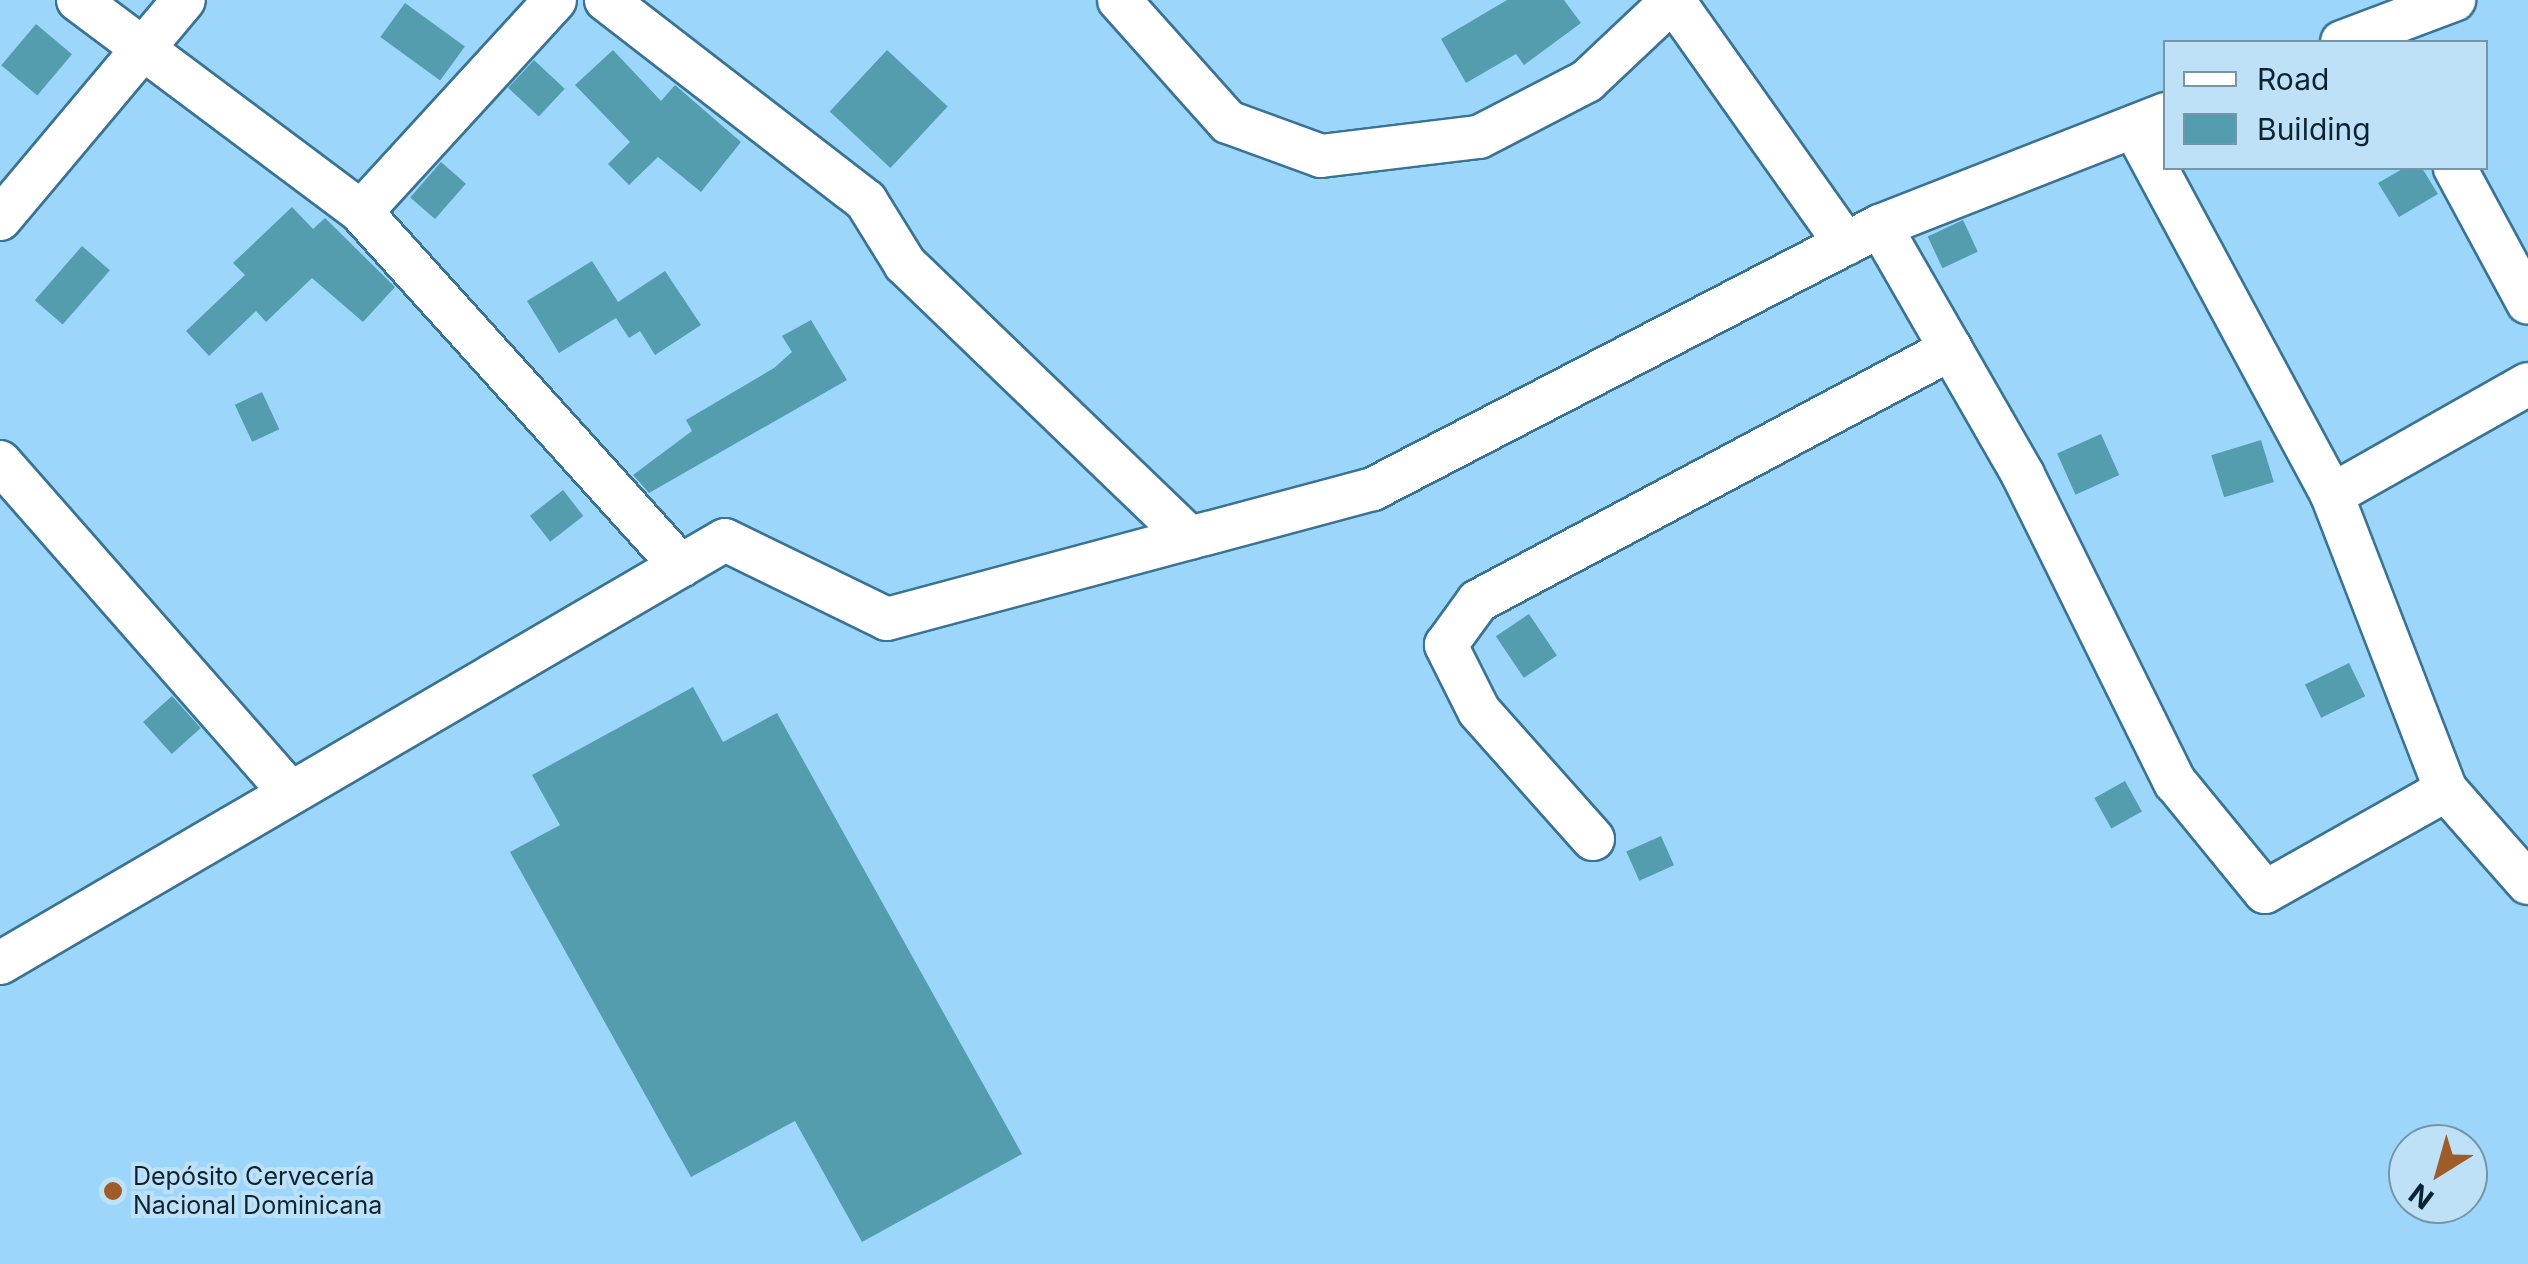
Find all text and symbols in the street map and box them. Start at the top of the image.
legend [2163,40,2488,170]
text: Road [2257,61,2329,97]
text: Building [2257,111,2371,147]
north arrow [2388,1124,2488,1224]
place label: Depósito Cervecería Nacional Dominicana [133,1162,382,1221]
text: N [2402,1176,2440,1216]
marker: Depósito Cervecería Nacional Dominicana [102,1180,124,1202]

